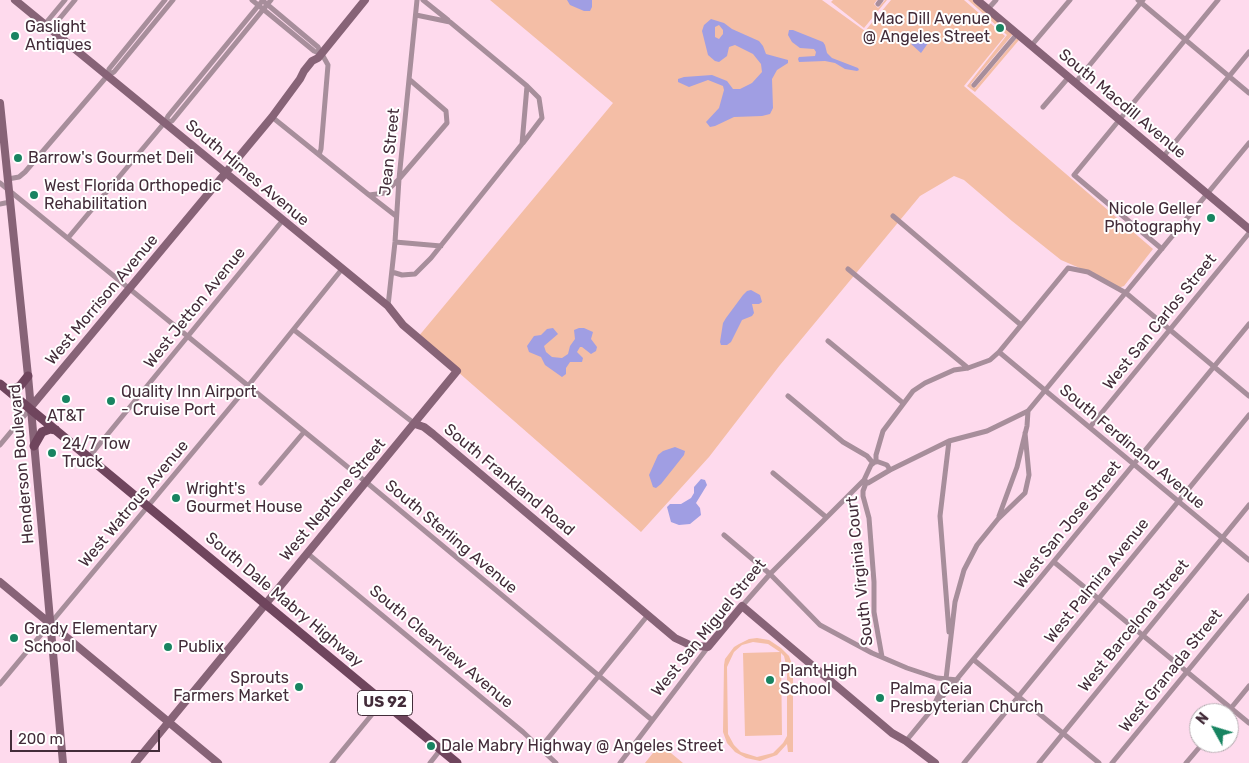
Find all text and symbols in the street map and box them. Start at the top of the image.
place label: Mac Dill Avenue @ Angeles Street [863,9,990,47]
place label: Gaslight Antiques [25,17,92,55]
marker: Mac Dill Avenue @ Angeles Street [994,22,1006,34]
marker: Gaslight Antiques [9,30,21,42]
street label: South Macdill Avenue [1054,45,1190,163]
street label: Jean Street [376,107,404,197]
street label: South Himes Avenue [181,116,313,230]
place label: Barrow's Gourmet Deli [28,148,193,168]
marker: Barrow's Gourmet Deli [12,152,24,164]
place label: West Florida Orthopedic Rehabilitation [44,176,221,214]
marker: West Florida Orthopedic Rehabilitation [28,189,40,201]
place label: Nicole Geller Photography [1104,199,1201,237]
marker: Nicole Geller Photography [1205,212,1217,224]
street label: West Morrison Avenue [42,231,162,369]
street label: West Jetton Avenue [140,244,250,372]
street label: West San Carlos Street [1099,250,1221,394]
street label: South Ferdinand Avenue [1055,381,1209,513]
place label: Quality Inn Airport - Cruise Port [121,382,256,420]
street label: Henderson Boulevard [5,383,39,545]
marker: AT&T [60,393,72,405]
marker: Quality Inn Airport - Cruise Port [105,395,117,407]
place label: AT&T [47,406,85,426]
street label: South Frankland Road [440,420,578,540]
place label: 24/7 Tow Truck [62,434,131,472]
street label: West Neptune Street [276,435,390,565]
street label: West Watrous Avenue [75,437,193,571]
marker: 24/7 Tow Truck [46,447,58,459]
street label: West San Jose Street [1011,457,1125,593]
street label: South Sterling Avenue [381,476,521,598]
place label: Wright's Gourmet House [186,479,302,517]
marker: Wright's Gourmet House [170,492,182,504]
street label: South Virginia Court [843,495,877,647]
street label: West Palmira Avenue [1041,515,1153,647]
street label: South Dale Mabry Highway [201,528,367,672]
street label: West San Miguel Street [648,556,770,700]
street label: West Barcelona Street [1075,556,1193,696]
street label: South Clearview Avenue [365,581,517,713]
street label: West Granada Street [1116,606,1226,736]
place label: Grady Elementary School [24,619,157,657]
marker: Grady Elementary School [8,632,20,644]
place label: Publix [178,637,224,657]
marker: Publix [162,641,174,653]
place label: Plant High School [780,661,857,699]
place label: Sprouts Farmers Market [173,668,289,706]
marker: Plant High School [764,674,776,686]
place label: Palma Ceia Presbyterian Church [890,679,1043,717]
marker: Sprouts Farmers Market [293,681,305,693]
road number: US 92 [358,690,412,716]
marker: Palma Ceia Presbyterian Church [874,692,886,704]
north arrow [1189,703,1239,753]
text: N [1193,710,1213,728]
scale bar [12,720,162,752]
text: 200 m [18,730,63,748]
place label: Dale Mabry Highway @ Angeles Street [441,736,723,756]
marker: Dale Mabry Highway @ Angeles Street [425,740,437,752]

